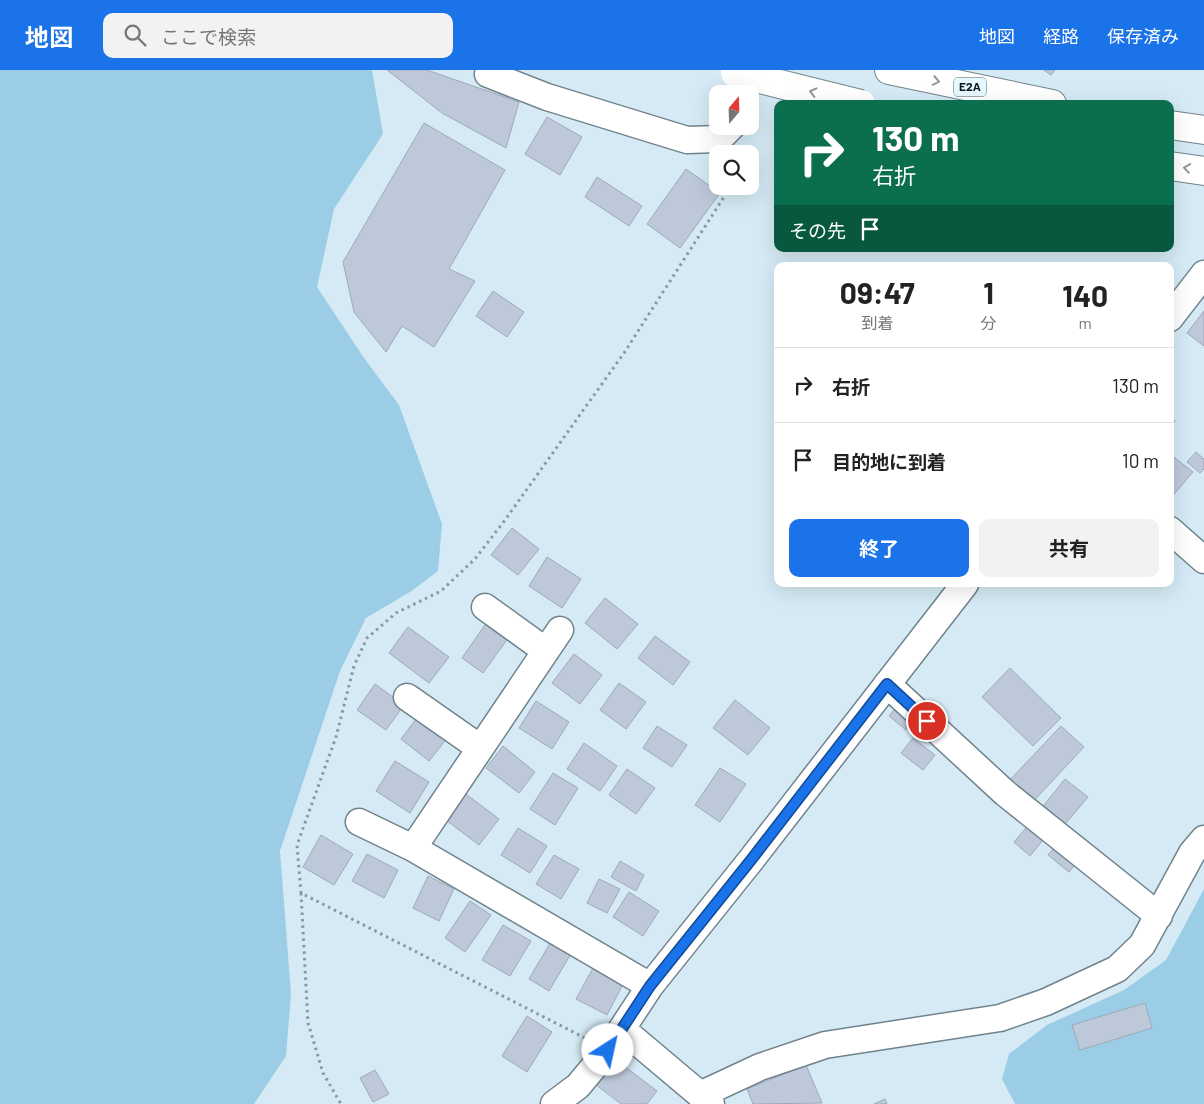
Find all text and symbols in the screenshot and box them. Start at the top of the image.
search box [103,13,453,58]
icon: search [121,21,149,49]
text: 地図 [25,22,73,51]
text: ここで検索 [161,25,256,48]
text: 地図 [979,25,1015,47]
text: 経路 [1043,25,1079,47]
text: 保存済み [1107,25,1179,47]
one-way arrow [932,75,941,85]
road number: E2A [954,78,986,96]
north arrow [709,85,759,135]
map controls [709,85,759,195]
one-way arrow [809,87,818,98]
text: 130 m [872,116,959,158]
icon: right [789,120,854,185]
button: search [709,145,759,195]
text: 右折 [872,162,916,188]
one-way arrow [1183,164,1191,174]
icon: arrive [856,215,884,243]
text: その先 [789,219,846,242]
text: 09:47 [840,274,915,310]
text: 1 [983,274,994,310]
text: 140 [1062,277,1108,313]
text: 到着 [861,313,893,332]
text: 分 [980,313,996,332]
text: m [1079,313,1092,332]
icon: right [789,371,817,399]
text: 130 m [1112,374,1159,397]
text: 右折 [832,375,870,398]
icon: arrive [789,446,817,474]
text: 10 m [1122,449,1159,472]
text: 目的地に到着 [832,450,946,473]
button: 終了 [789,519,969,577]
button: 共有 [979,519,1159,577]
pin [906,700,948,742]
icon: arrive [913,707,941,735]
position arrow [581,1023,633,1075]

